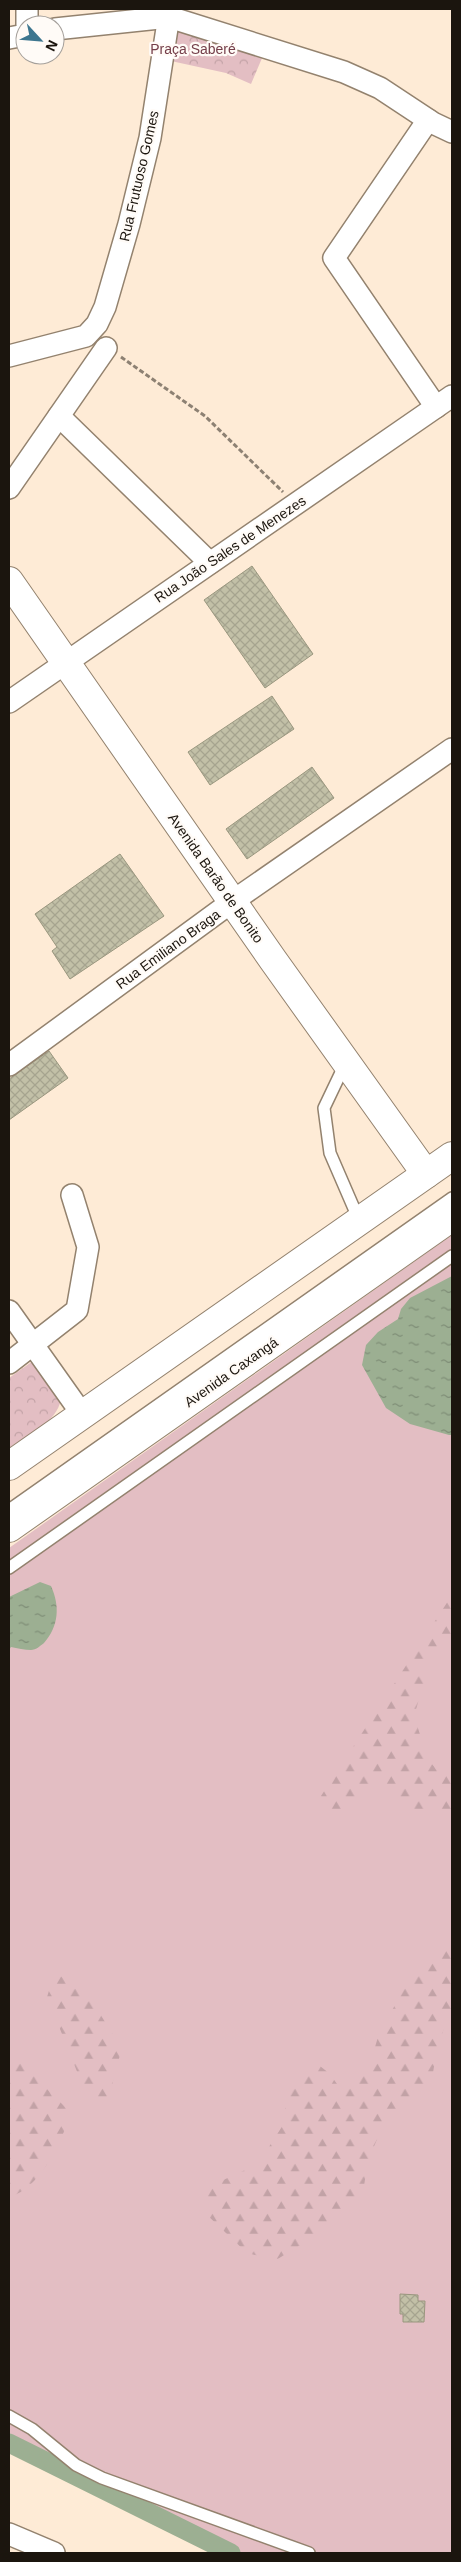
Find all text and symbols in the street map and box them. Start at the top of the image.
north arrow [15,15,65,65]
text: N [42,38,61,54]
park label: Praça Saberé [150,41,236,57]
street label: Rua Frutuoso Gomes [116,109,162,243]
street label: Rua João Sales de Menezes [151,492,309,606]
street label: Avenida Barão de Bonito [165,810,267,946]
street label: Rua Emiliano Braga [113,906,223,992]
street label: Avenida Caxangá [181,1334,281,1410]

